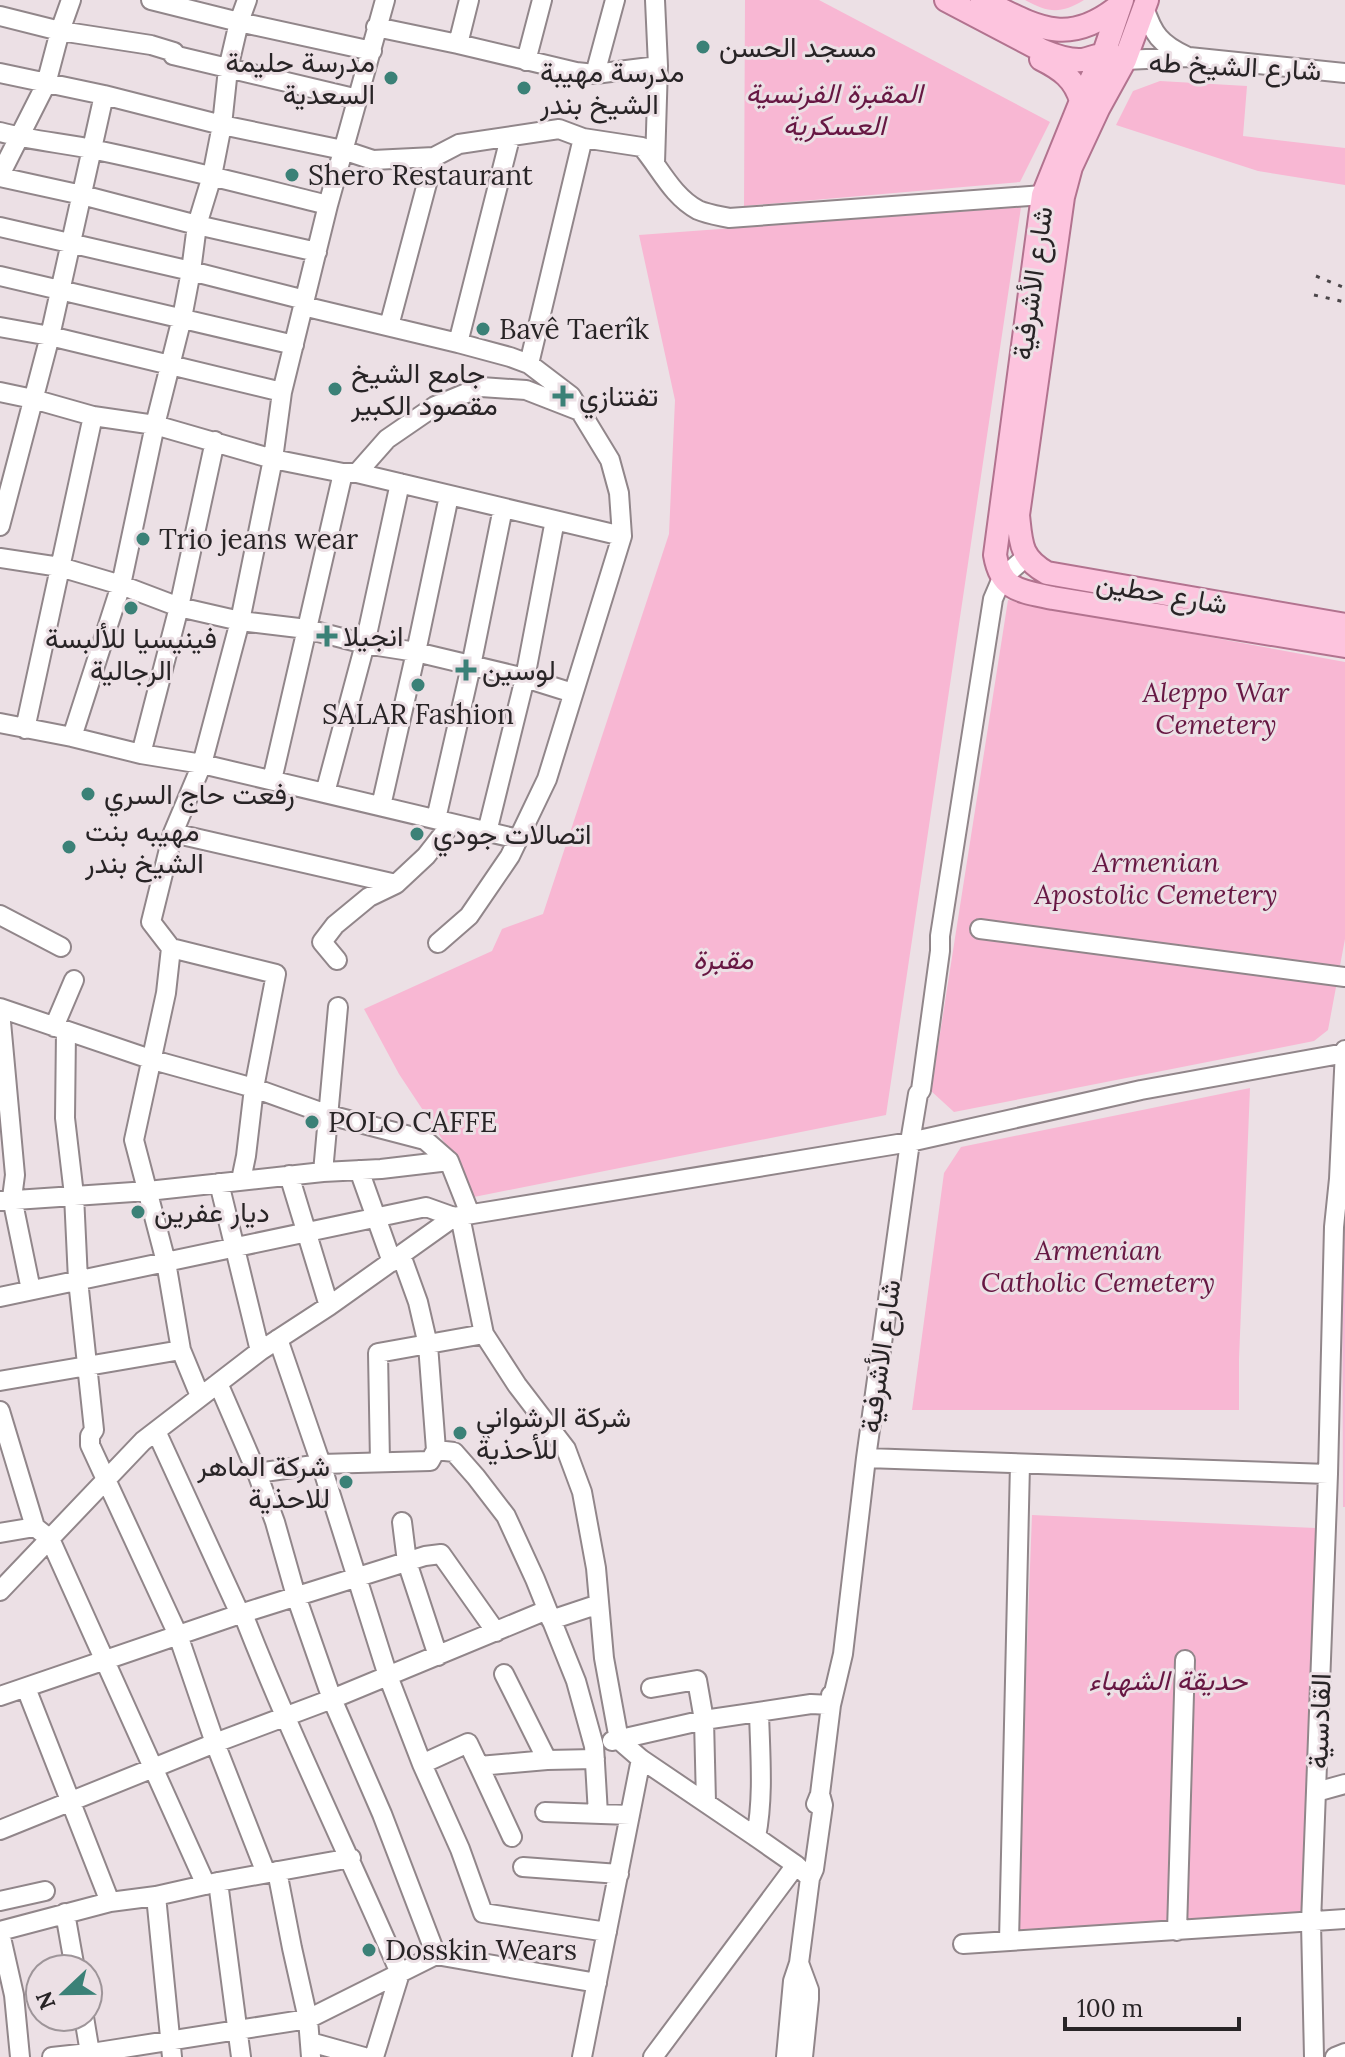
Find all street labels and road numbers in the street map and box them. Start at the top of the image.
street label: شارع الشيخ طه [1148,43,1322,90]
street label: شارع الأشرفية [1003,204,1062,362]
street label: شارع حطين [1093,564,1230,623]
street label: شارع الأشرفية [851,1277,910,1435]
street label: القادسية [1299,1672,1339,1770]

